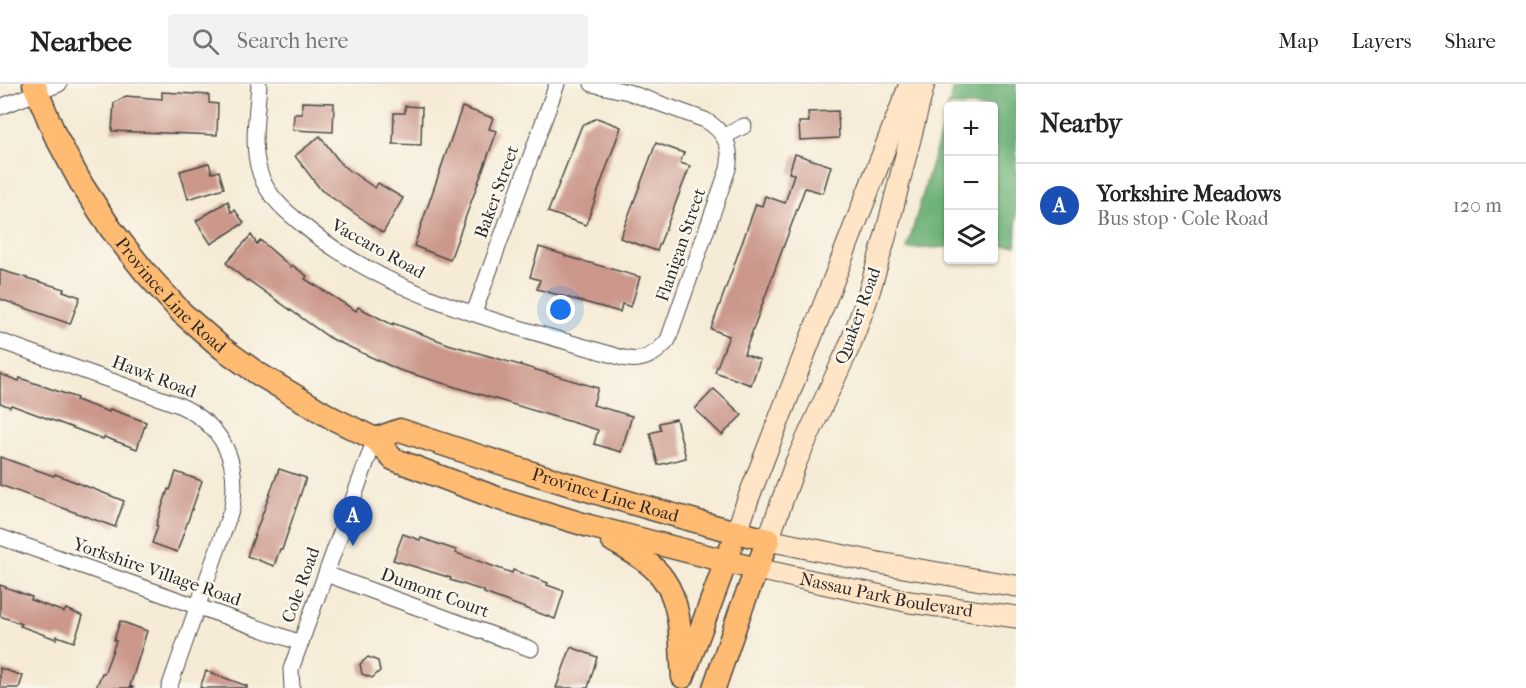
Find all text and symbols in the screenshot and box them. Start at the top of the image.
search box [168,14,588,68]
text: Nearbee [30,25,132,58]
icon: search [189,25,222,58]
text: Search here [237,28,348,54]
text: Map [1278,29,1319,53]
text: Layers [1352,29,1411,53]
text: Share [1444,29,1496,53]
map controls [944,102,998,264]
button: + [944,102,998,156]
text: Nearby [1040,108,1122,139]
street label: Baker Street [471,142,524,241]
button: − [944,156,998,210]
text: Yorkshire Meadows [1097,181,1281,207]
street label: Flanigan Street [652,185,710,304]
text: A [1053,194,1066,217]
text: 120 m [1453,194,1502,217]
text: Bus stop · Cole Road [1097,207,1269,230]
button: layers [944,210,998,264]
street label: Vaccaro Road [327,214,429,283]
street label: Province Line Road [111,233,231,357]
street label: Quaker Road [831,264,885,367]
your location [546,295,575,324]
street label: Hawk Road [109,351,199,403]
street label: Province Line Road [529,463,681,527]
pin: A [334,496,372,546]
street label: Yorkshire Village Road [69,533,244,611]
street label: Cole Road [278,544,324,626]
street label: Dumont Court [378,564,493,623]
street label: Nassau Park Boulevard [798,568,974,621]

